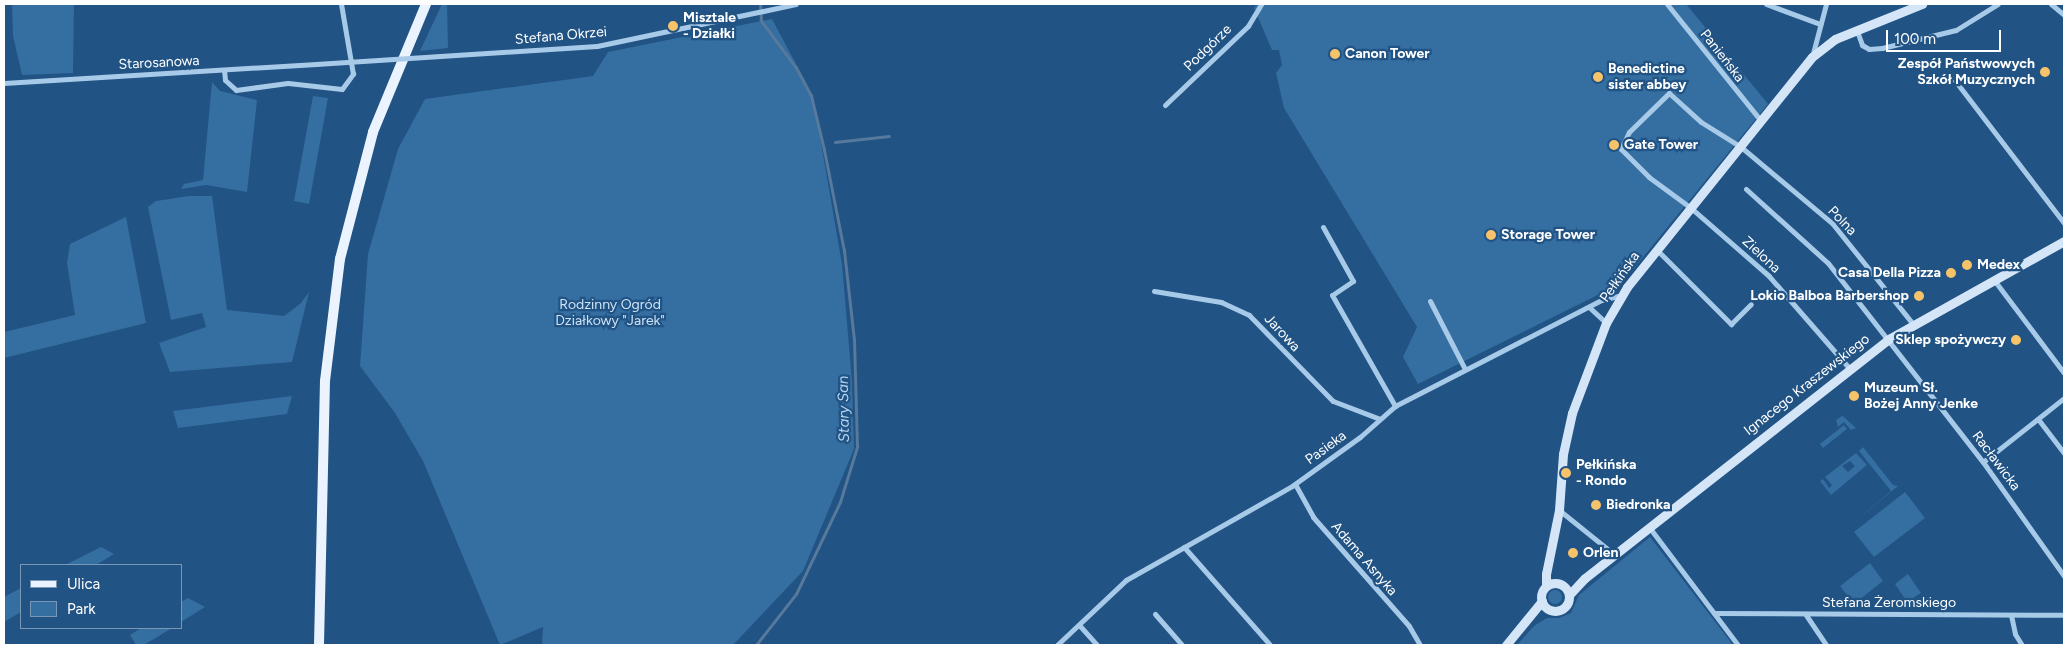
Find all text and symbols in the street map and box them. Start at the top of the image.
place label: Misztale - Działki [683,10,736,42]
marker: Misztale - Działki [667,20,679,32]
scale bar [1888,20,2003,52]
street label: Podgórze [1181,21,1235,75]
street label: Stefana Okrzei [514,24,608,48]
street label: Panieńska [1696,26,1748,86]
text: 100 m [1894,30,1936,48]
place label: Canon Tower [1345,46,1430,62]
marker: Canon Tower [1329,48,1341,60]
street label: Starosanowa [118,52,200,74]
place label: Zespół Państwowych Szkół Muzycznych [1898,56,2035,88]
place label: Benedictine sister abbey [1608,61,1686,94]
marker: Zespół Państwowych Szkół Muzycznych [2039,66,2051,78]
marker: Benedictine sister abbey [1592,71,1604,83]
place label: Gate Tower [1624,137,1698,153]
marker: Gate Tower [1608,139,1620,151]
street label: Polna [1824,203,1860,239]
place label: Storage Tower [1501,227,1595,243]
marker: Storage Tower [1485,229,1497,241]
street label: Zielona [1738,233,1784,277]
street label: Pełkińska [1597,249,1643,305]
place label: Medex [1977,257,2020,273]
marker: Medex [1961,259,1973,271]
place label: Casa Della Pizza [1838,265,1941,281]
marker: Casa Della Pizza [1945,267,1957,279]
place label: Lokio Balboa Barbershop [1750,288,1909,304]
marker: Lokio Balboa Barbershop [1913,290,1925,302]
park label: Rodzinny Ogród Działkowy "Jarek" [555,297,665,330]
street label: Jarowa [1261,311,1303,355]
street label: Ignacego Kraszewskiego [1741,331,1873,439]
place label: Sklep spożywczy [1895,332,2006,348]
marker: Sklep spożywczy [2010,334,2022,346]
water label: Stary San [834,375,854,443]
place label: Muzeum Sł. Bożej Anny Jenke [1864,380,1978,412]
marker: Muzeum Sł. Bożej Anny Jenke [1848,390,1860,402]
street label: Pasieka [1302,428,1350,468]
street label: Racławicka [1968,428,2024,494]
place label: Pełkińska - Rondo [1576,457,1636,490]
marker: Pełkińska - Rondo [1560,467,1572,479]
place label: Biedronka [1606,497,1670,513]
marker: Biedronka [1590,499,1602,511]
street label: Adama Asnyka [1327,519,1401,599]
place label: Orlen [1583,545,1618,561]
marker: Orlen [1567,547,1579,559]
legend [20,564,182,629]
text: Ulica [67,575,100,593]
street label: Stefana Żeromskiego [1822,595,1956,611]
text: Park [67,600,96,618]

